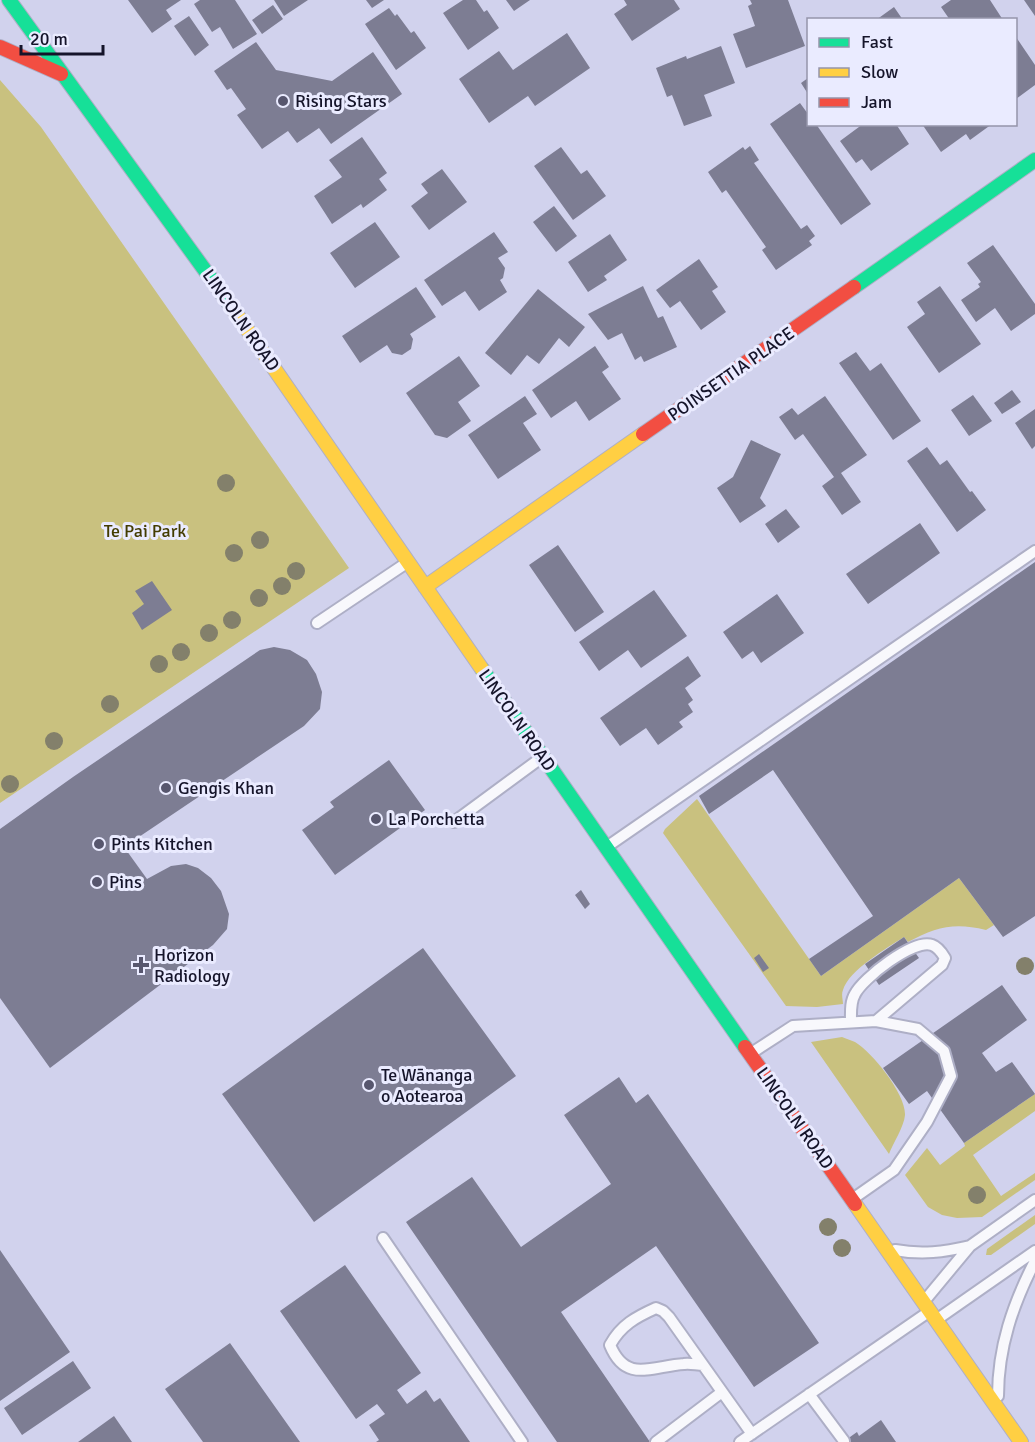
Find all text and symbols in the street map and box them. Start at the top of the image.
scale bar [21,18,104,56]
legend [807,18,1017,126]
text: 20 m [30,28,68,50]
text: Fast [861,31,893,53]
text: Slow [861,61,898,83]
place label: Rising Stars [295,90,387,112]
text: Jam [861,91,892,113]
marker: Rising Stars [276,94,290,108]
street label: LINCOLN ROAD [198,265,284,375]
street label: POINSETTIA PLACE [663,322,799,426]
park label: Te Pai Park [104,520,186,542]
street label: LINCOLN ROAD [474,665,560,775]
place label: Gengis Khan [178,777,274,799]
marker: Gengis Khan [159,781,173,795]
place label: La Porchetta [388,808,485,830]
marker: La Porchetta [369,812,383,826]
place label: Pints Kitchen [111,833,213,855]
marker: Pints Kitchen [92,837,106,851]
place label: Pins [109,871,142,893]
marker: Pins [90,875,104,889]
place label: Horizon Radiology [154,944,230,987]
marker: Horizon Radiology [132,956,150,974]
street label: LINCOLN ROAD [752,1063,838,1173]
place label: Te Wānanga o Aotearoa [381,1064,473,1107]
marker: Te Wānanga o Aotearoa [362,1078,376,1092]

